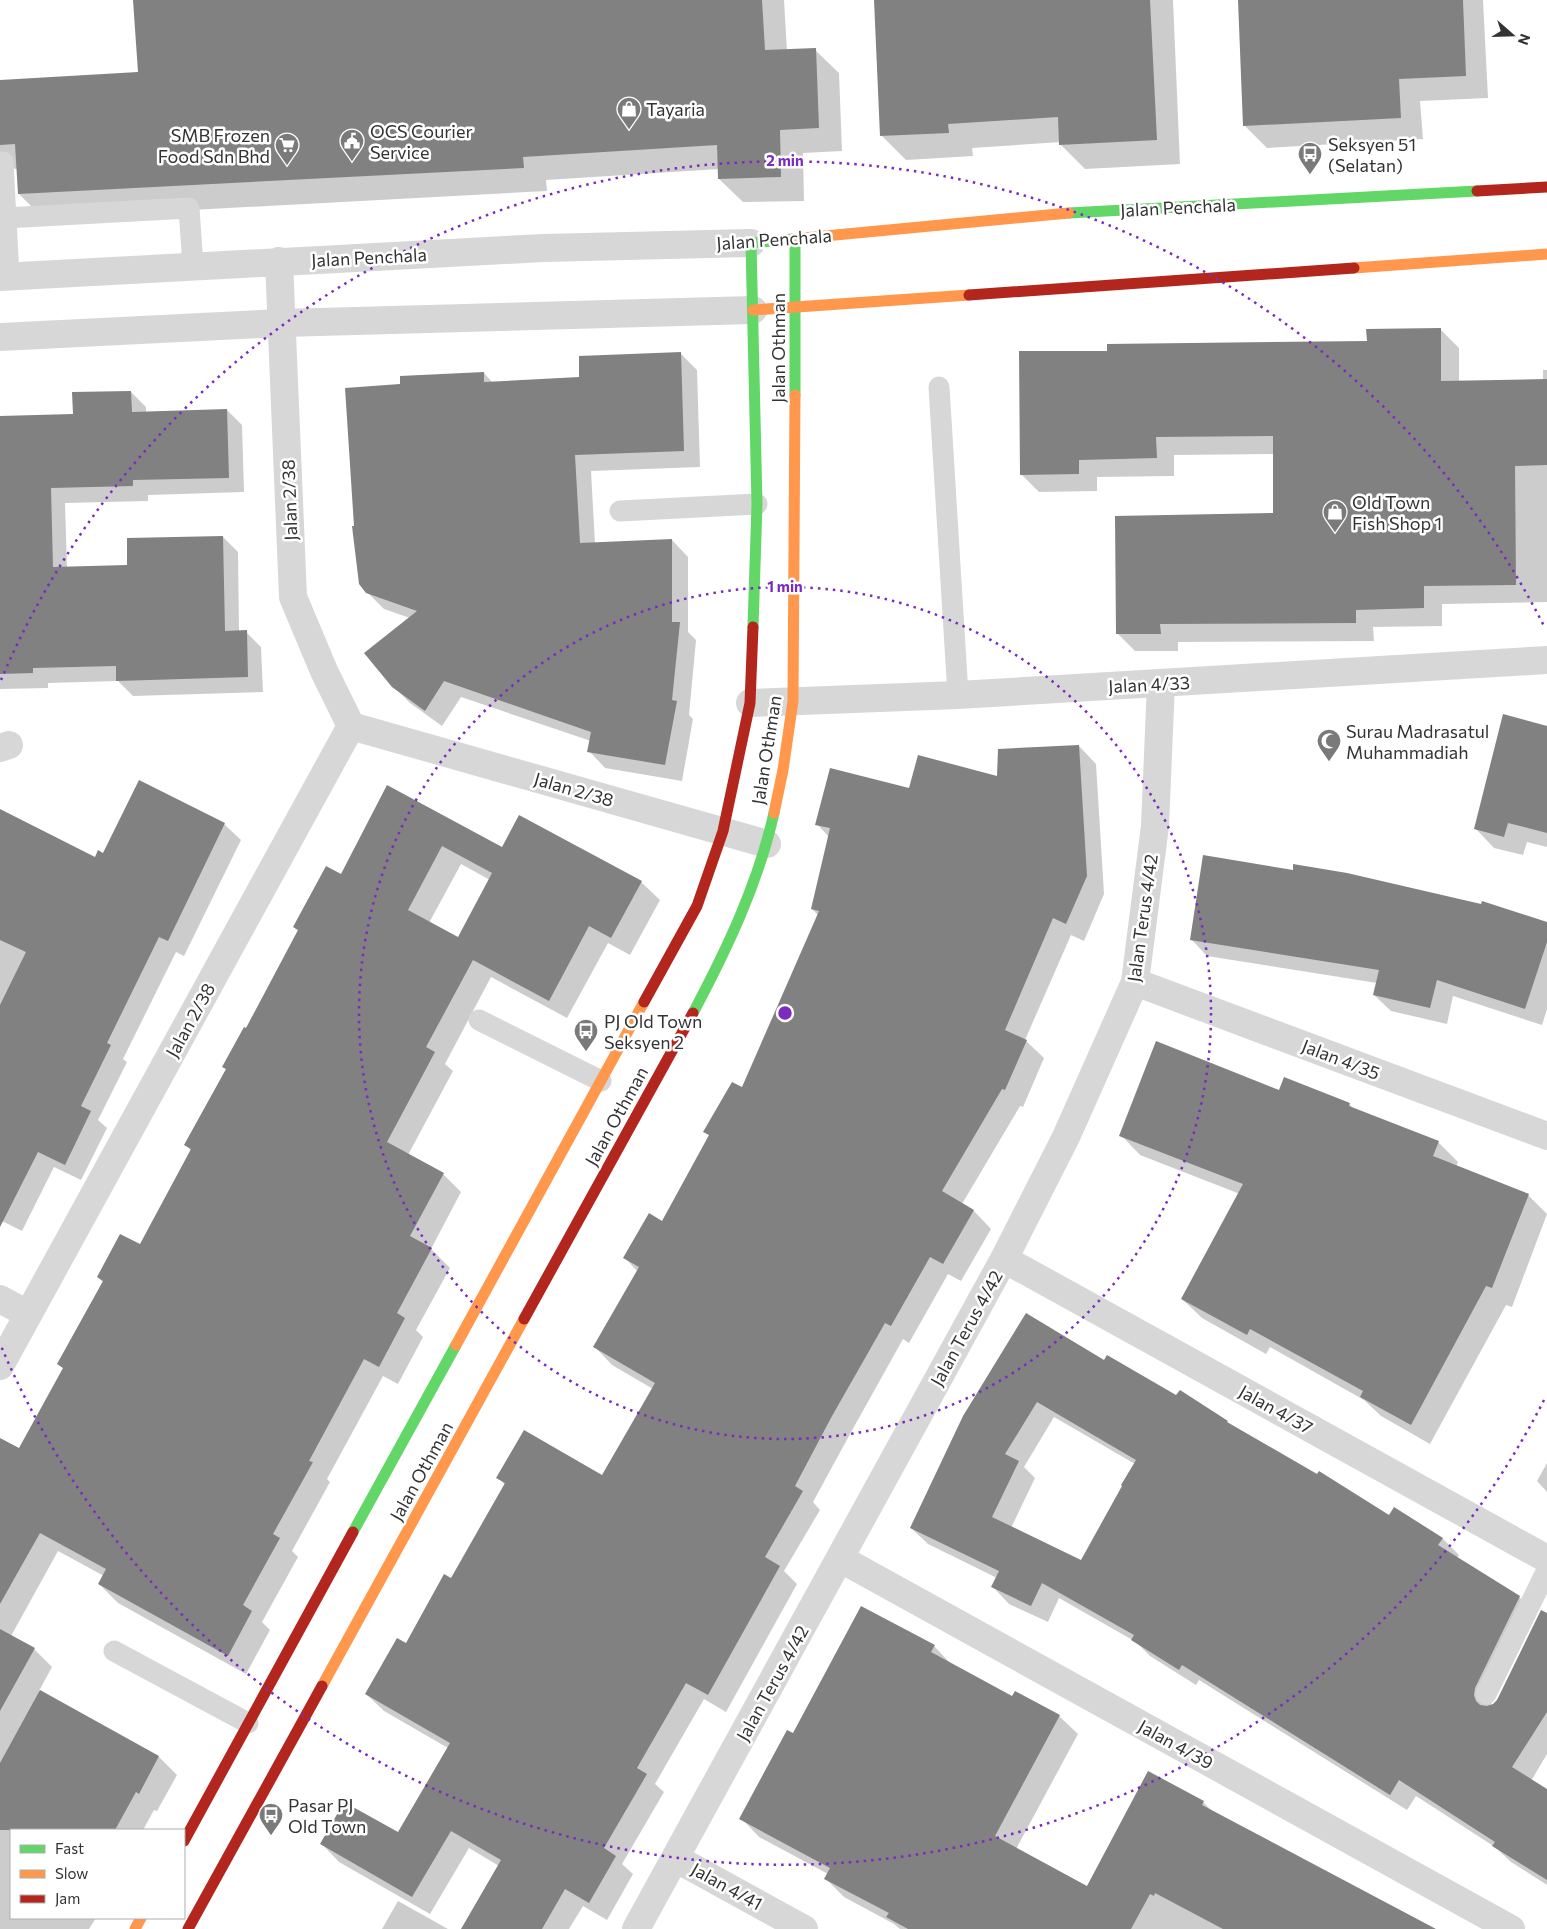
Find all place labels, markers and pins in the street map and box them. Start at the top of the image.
shop icon: Tayaria [616,96,642,130]
place label: Tayaria [646,98,705,120]
place label: OCS Courier Service [370,120,473,163]
place label: SMB Frozen Food Sdn Bhd [158,124,270,167]
public building icon: OCS Courier Service [339,128,365,162]
supermarket icon: SMB Frozen Food Sdn Bhd [274,132,300,166]
place label: Seksyen 51 (Selatan) [1328,133,1416,176]
bus stop icon: Seksyen 51 (Selatan) [1297,141,1323,175]
place label: Old Town Fish Shop 1 [1352,491,1442,534]
shop icon: Old Town Fish Shop 1 [1322,499,1348,533]
place label: Surau Madrasatul Muhammadiah [1346,720,1489,763]
mosque icon: Surau Madrasatul Muhammadiah [1316,728,1342,762]
centre of rings [776,1004,794,1022]
place label: PJ Old Town Seksyen 2 [604,1010,702,1053]
bus stop icon: PJ Old Town Seksyen 2 [573,1018,599,1052]
place label: Pasar PJ Old Town [288,1794,366,1837]
bus stop icon: Pasar PJ Old Town [258,1802,284,1836]

